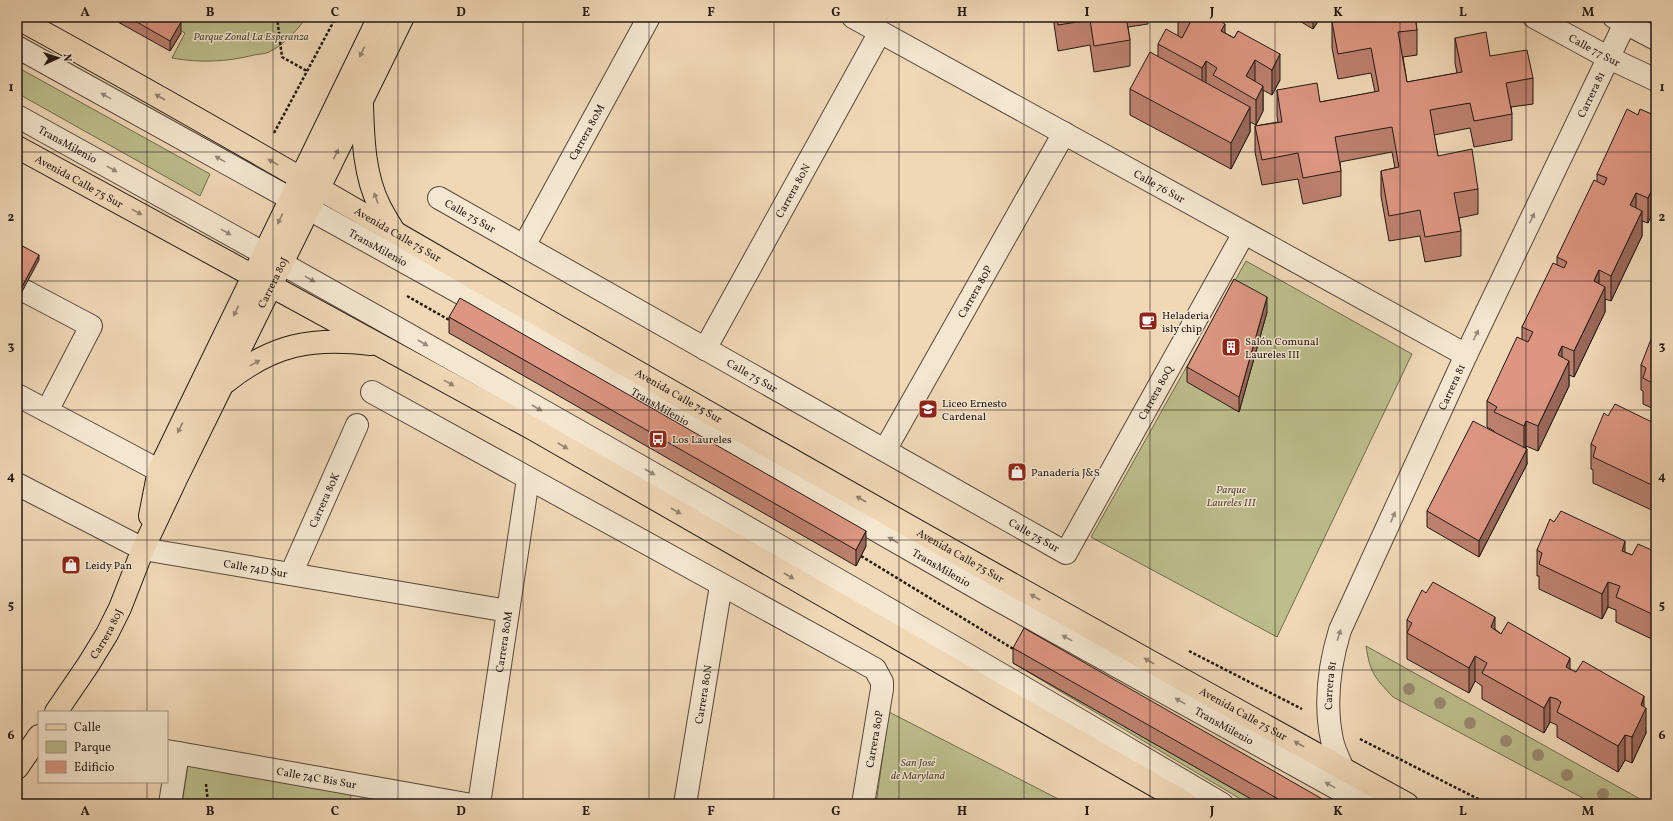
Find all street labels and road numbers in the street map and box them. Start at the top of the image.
street label: Calle 77 Sur [1565,31,1623,71]
street label: Carrera 81 [1575,70,1610,121]
street label: Carrera 80M [566,102,609,163]
street label: TransMilenio [35,123,99,168]
street label: Avenida Calle 75 Sur [32,152,126,213]
street label: Carrera 80N [773,161,815,221]
street label: Calle 76 Sur [1130,167,1188,208]
street label: Calle 75 Sur [441,197,498,238]
street label: Avenida Calle 75 Sur [351,204,444,267]
street label: TransMilenio [345,226,410,271]
street label: Carrera 80J [255,255,293,311]
street label: Carrera 80P [955,263,997,321]
street label: Calle 75 Sur [723,356,780,397]
street label: Carrera 81 [1436,362,1470,413]
street label: Carrera 80Q [1135,363,1178,423]
street label: Avenida Calle 75 Sur [632,366,725,428]
street label: TransMilenio [628,385,692,431]
street label: Carrera 80K [306,470,344,531]
street label: Calle 75 Sur [1005,516,1062,557]
street label: Avenida Calle 75 Sur [913,526,1007,587]
street label: TransMilenio [909,546,973,592]
street label: Calle 74D Sur [222,557,289,582]
street label: Carrera 80J [87,606,127,662]
street label: Carrera 80M [493,610,517,674]
street label: Carrera 81 [1322,660,1341,710]
street label: Carrera 80N [692,664,717,725]
street label: Avenida Calle 75 Sur [1196,684,1290,745]
street label: TransMilenio [1191,705,1256,750]
street label: Carrera 80P [863,709,888,769]
street label: Calle 74C Bis Sur [275,765,358,794]

